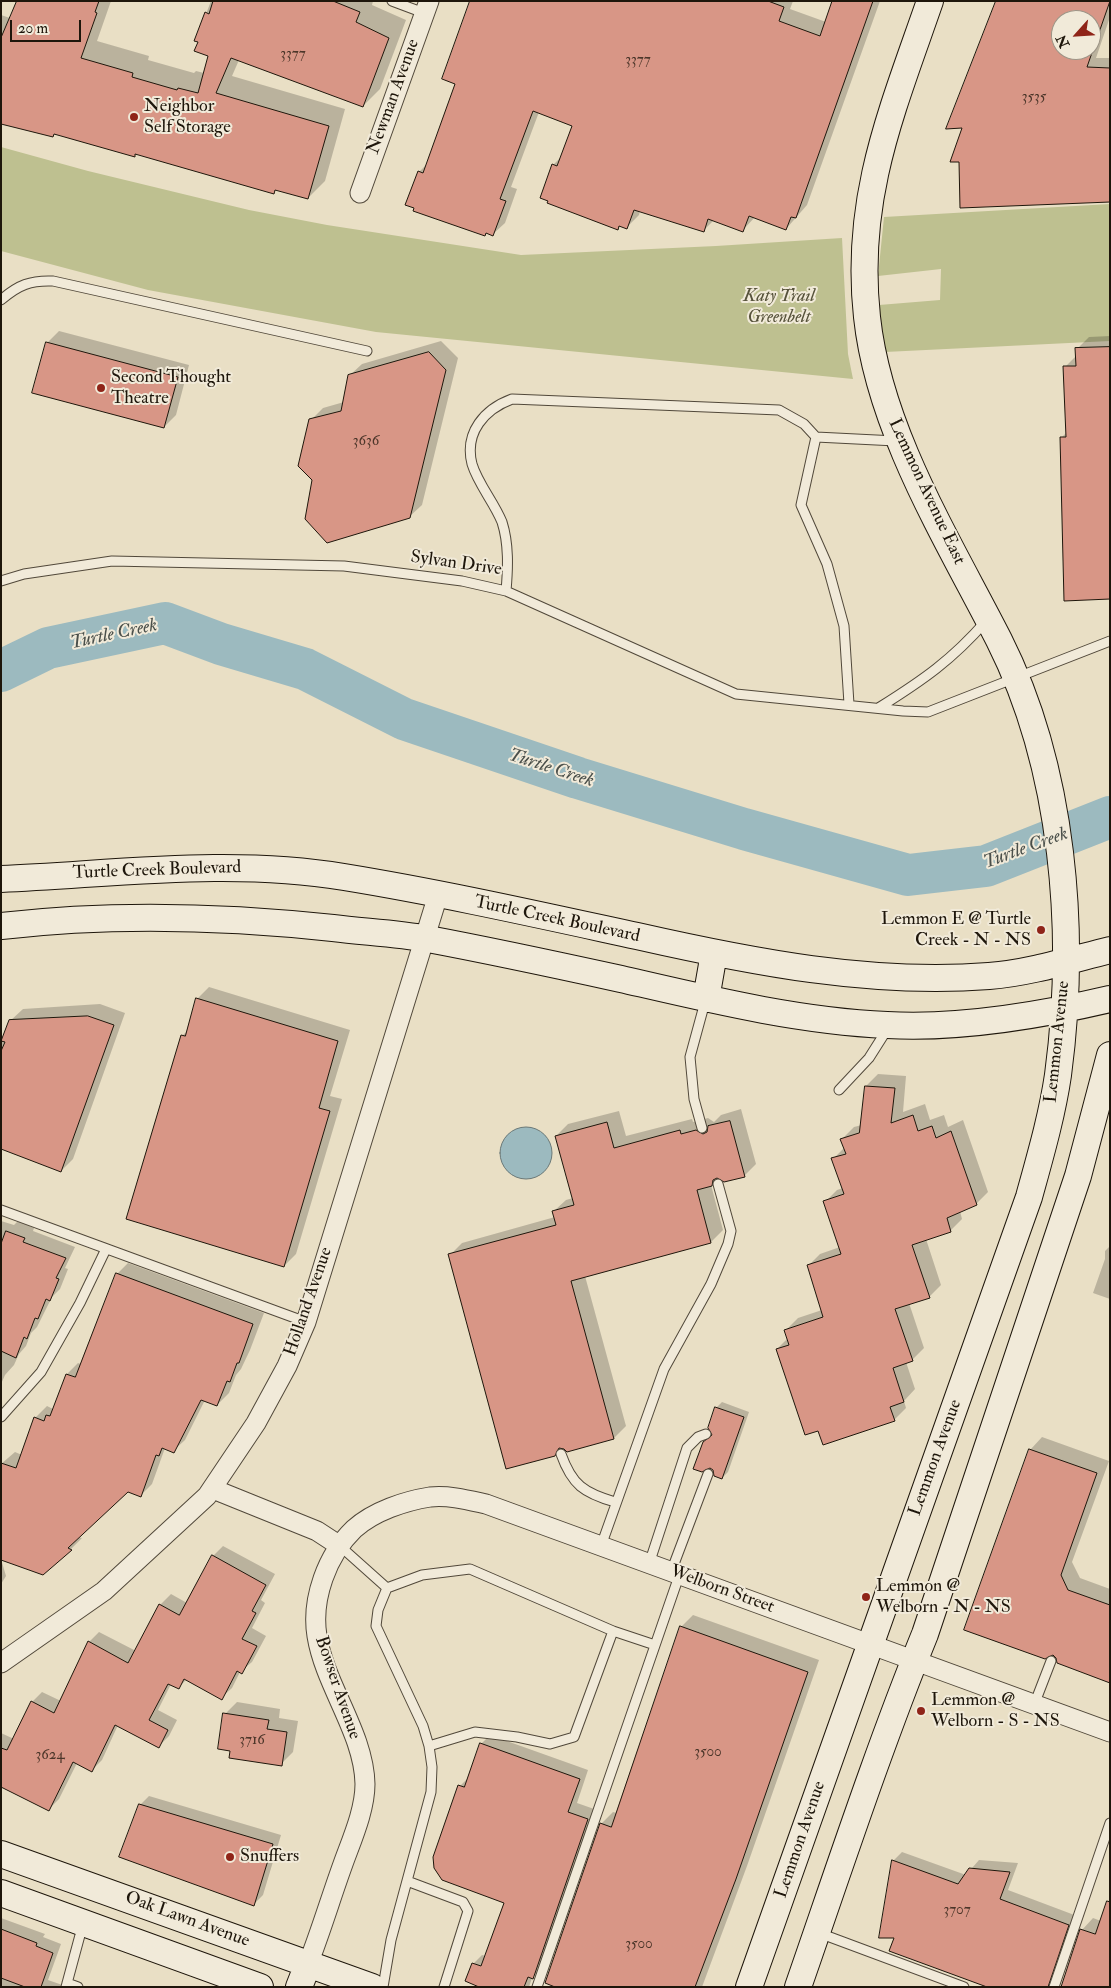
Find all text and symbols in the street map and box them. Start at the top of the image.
scale bar [12,10,84,42]
north arrow [1051,10,1101,60]
text: 20 m [18,19,48,38]
text: N [1053,32,1073,51]
street label: Newman Avenue [363,37,425,157]
house number: 3377 [280,46,306,64]
house number: 3377 [625,52,651,70]
house number: 3535 [1022,89,1046,107]
place label: Neighbor Self Storage [144,96,231,138]
marker: Neighbor Self Storage [128,111,140,123]
park label: Katy Trail Greenbelt [743,286,815,328]
place label: Second Thought Theatre [111,367,231,409]
marker: Second Thought Theatre [95,382,107,394]
street label: Lemmon Avenue East [883,416,969,568]
house number: 3636 [353,433,379,451]
street label: Sylvan Drive [409,547,503,581]
water label: Turtle Creek [69,615,159,655]
water label: Turtle Creek [506,745,596,793]
water label: Turtle Creek [981,823,1071,875]
street label: Turtle Creek Boulevard [72,857,242,885]
street label: Turtle Creek Boulevard [472,892,642,948]
place label: Lemmon E @ Turtle Creek - N - NS [881,909,1031,952]
marker: Lemmon E @ Turtle Creek - N - NS [1035,924,1047,936]
street label: Lemmon Avenue [1041,980,1075,1104]
street label: Holland Avenue [280,1245,338,1359]
street label: Lemmon Avenue [905,1397,967,1519]
street label: Welborn Street [667,1561,777,1619]
place label: Lemmon @ Welborn - N - NS [876,1576,1011,1618]
marker: Lemmon @ Welborn - N - NS [860,1591,872,1603]
street label: Bowser Avenue [309,1634,365,1742]
place label: Lemmon @ Welborn - S - NS [931,1690,1060,1732]
marker: Lemmon @ Welborn - S - NS [915,1705,927,1717]
house number: 3716 [239,1732,265,1750]
house number: 3500 [694,1744,722,1762]
house number: 3624 [35,1747,65,1765]
street label: Lemmon Avenue [771,1779,831,1901]
place label: Snuffers [240,1846,299,1868]
marker: Snuffers [224,1851,236,1863]
street label: Oak Lawn Avenue [122,1887,252,1953]
house number: 3707 [943,1902,971,1920]
house number: 3500 [625,1936,653,1954]

